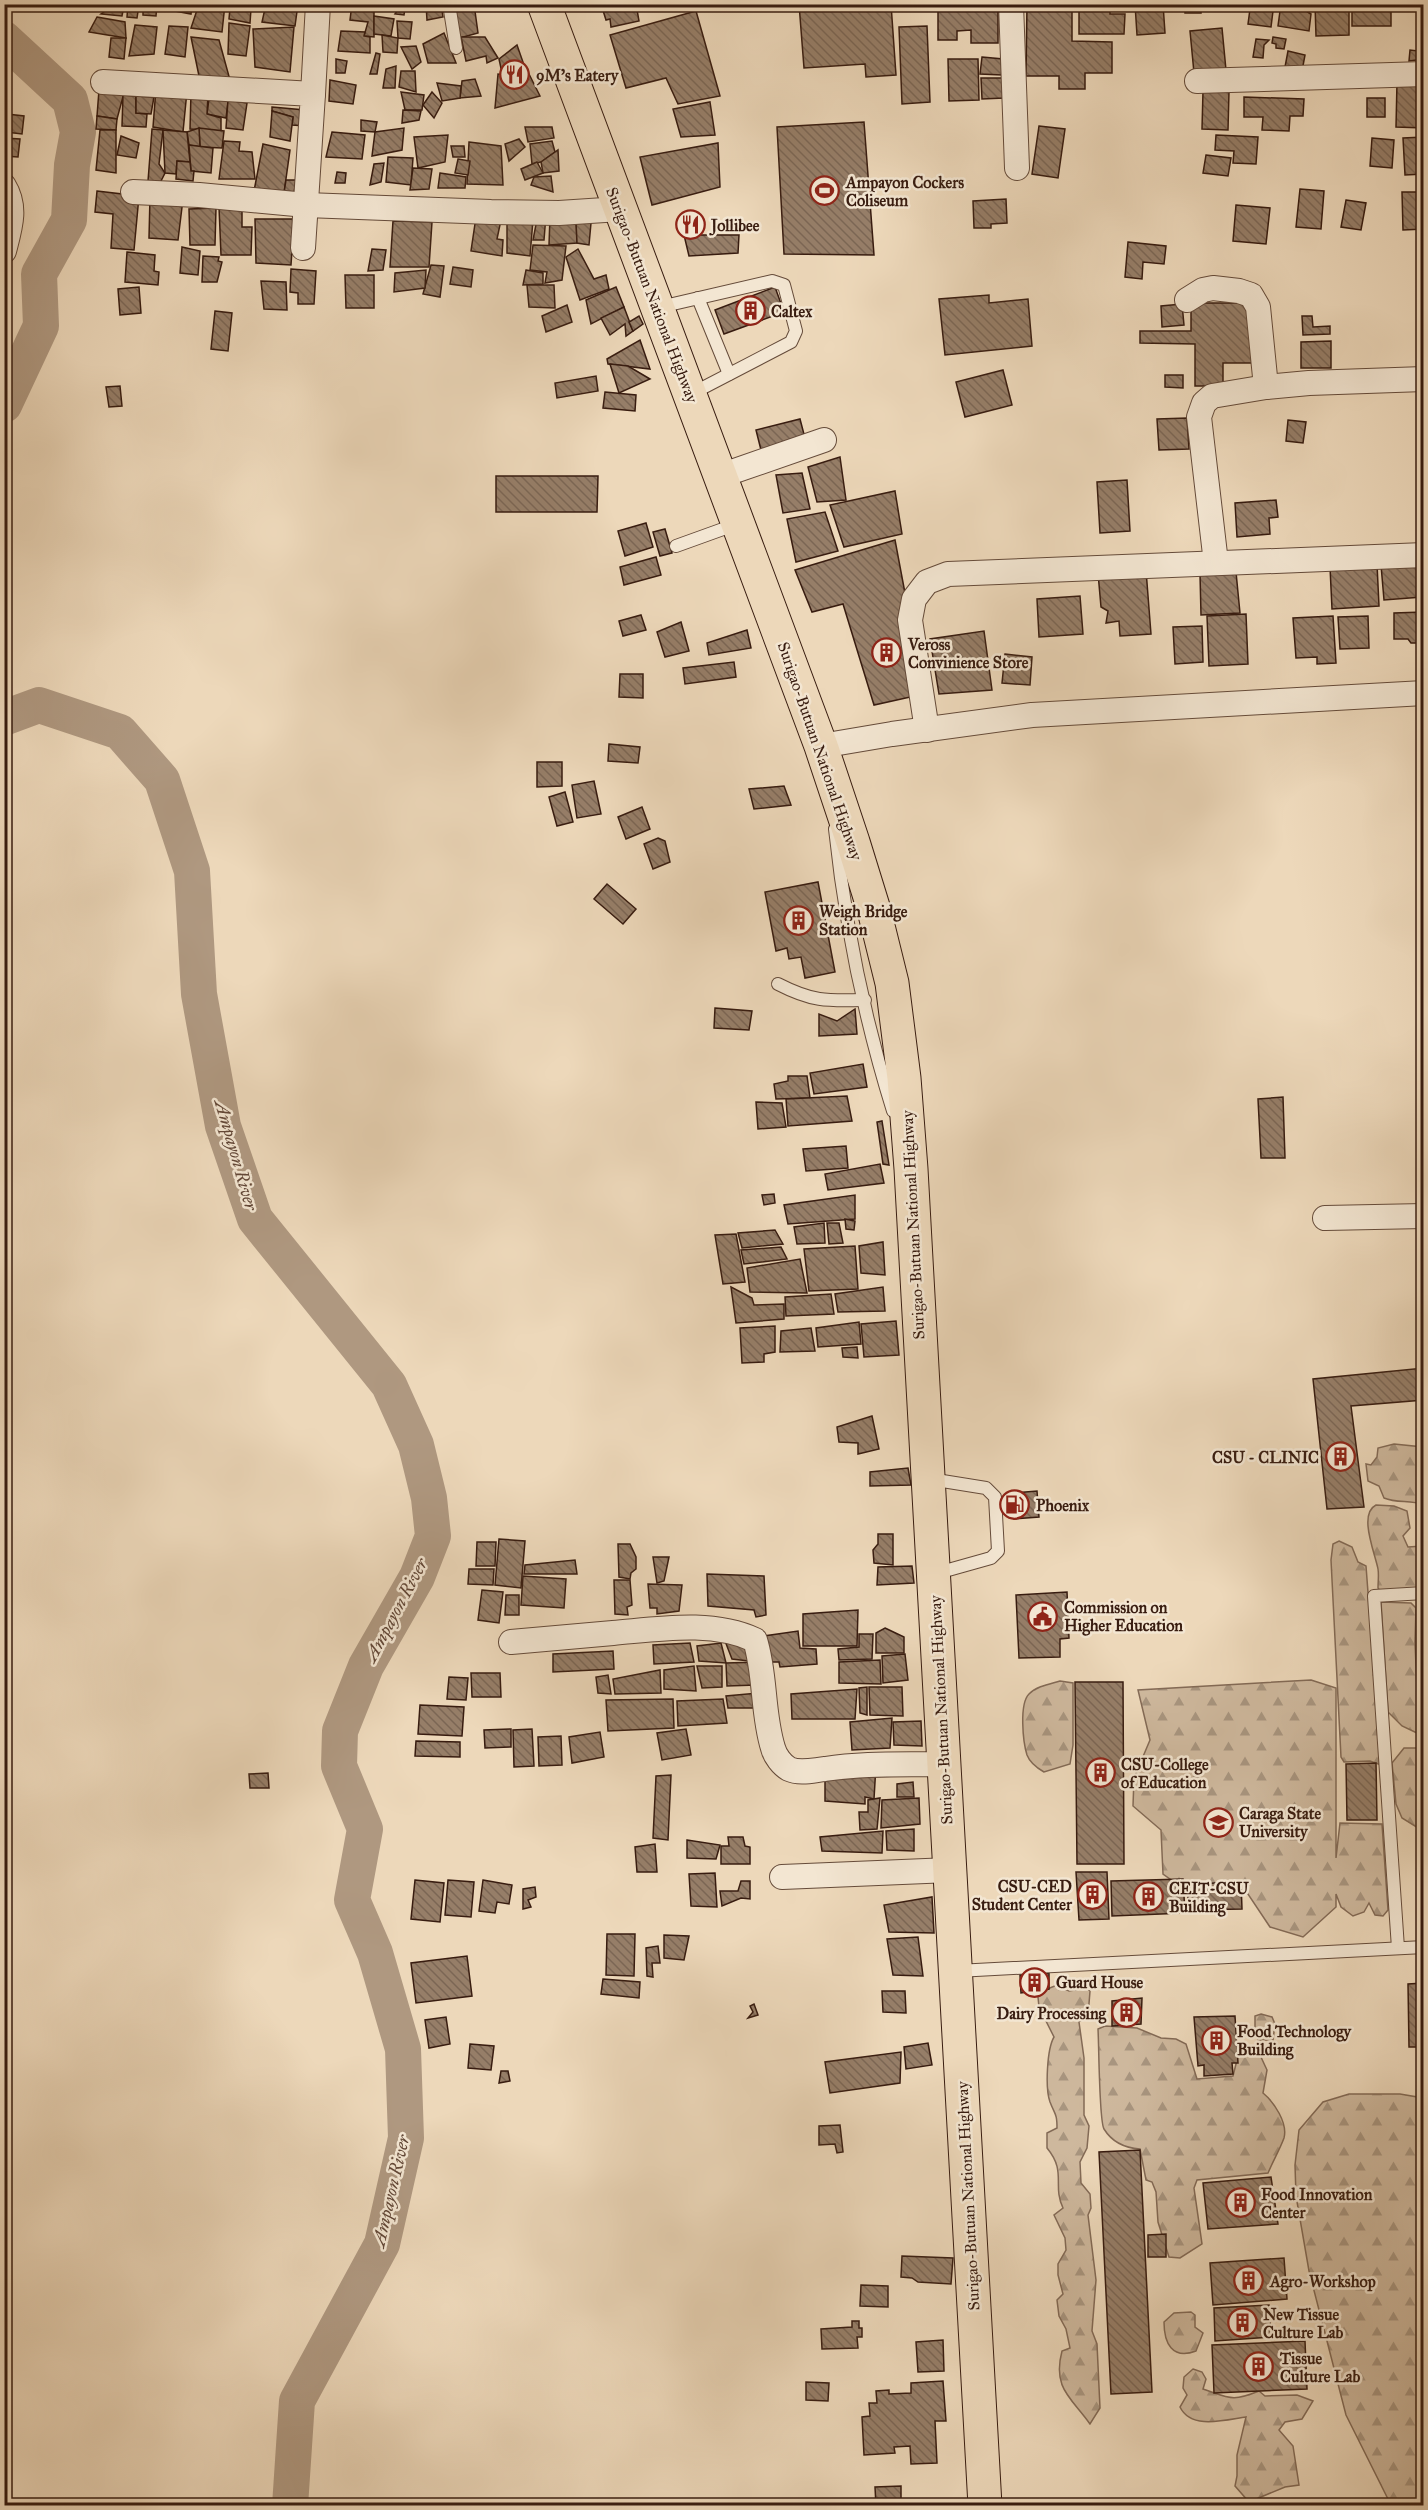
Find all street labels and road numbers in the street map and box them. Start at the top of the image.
street label: Surigao-Butuan National Highway [601,184,702,406]
street label: Surigao-Butuan National Highway [773,639,866,863]
street label: Surigao-Butuan National Highway [897,1109,929,1340]
street label: Surigao-Butuan National Highway [925,1594,957,1825]
street label: Surigao-Butuan National Highway [952,2080,984,2311]

